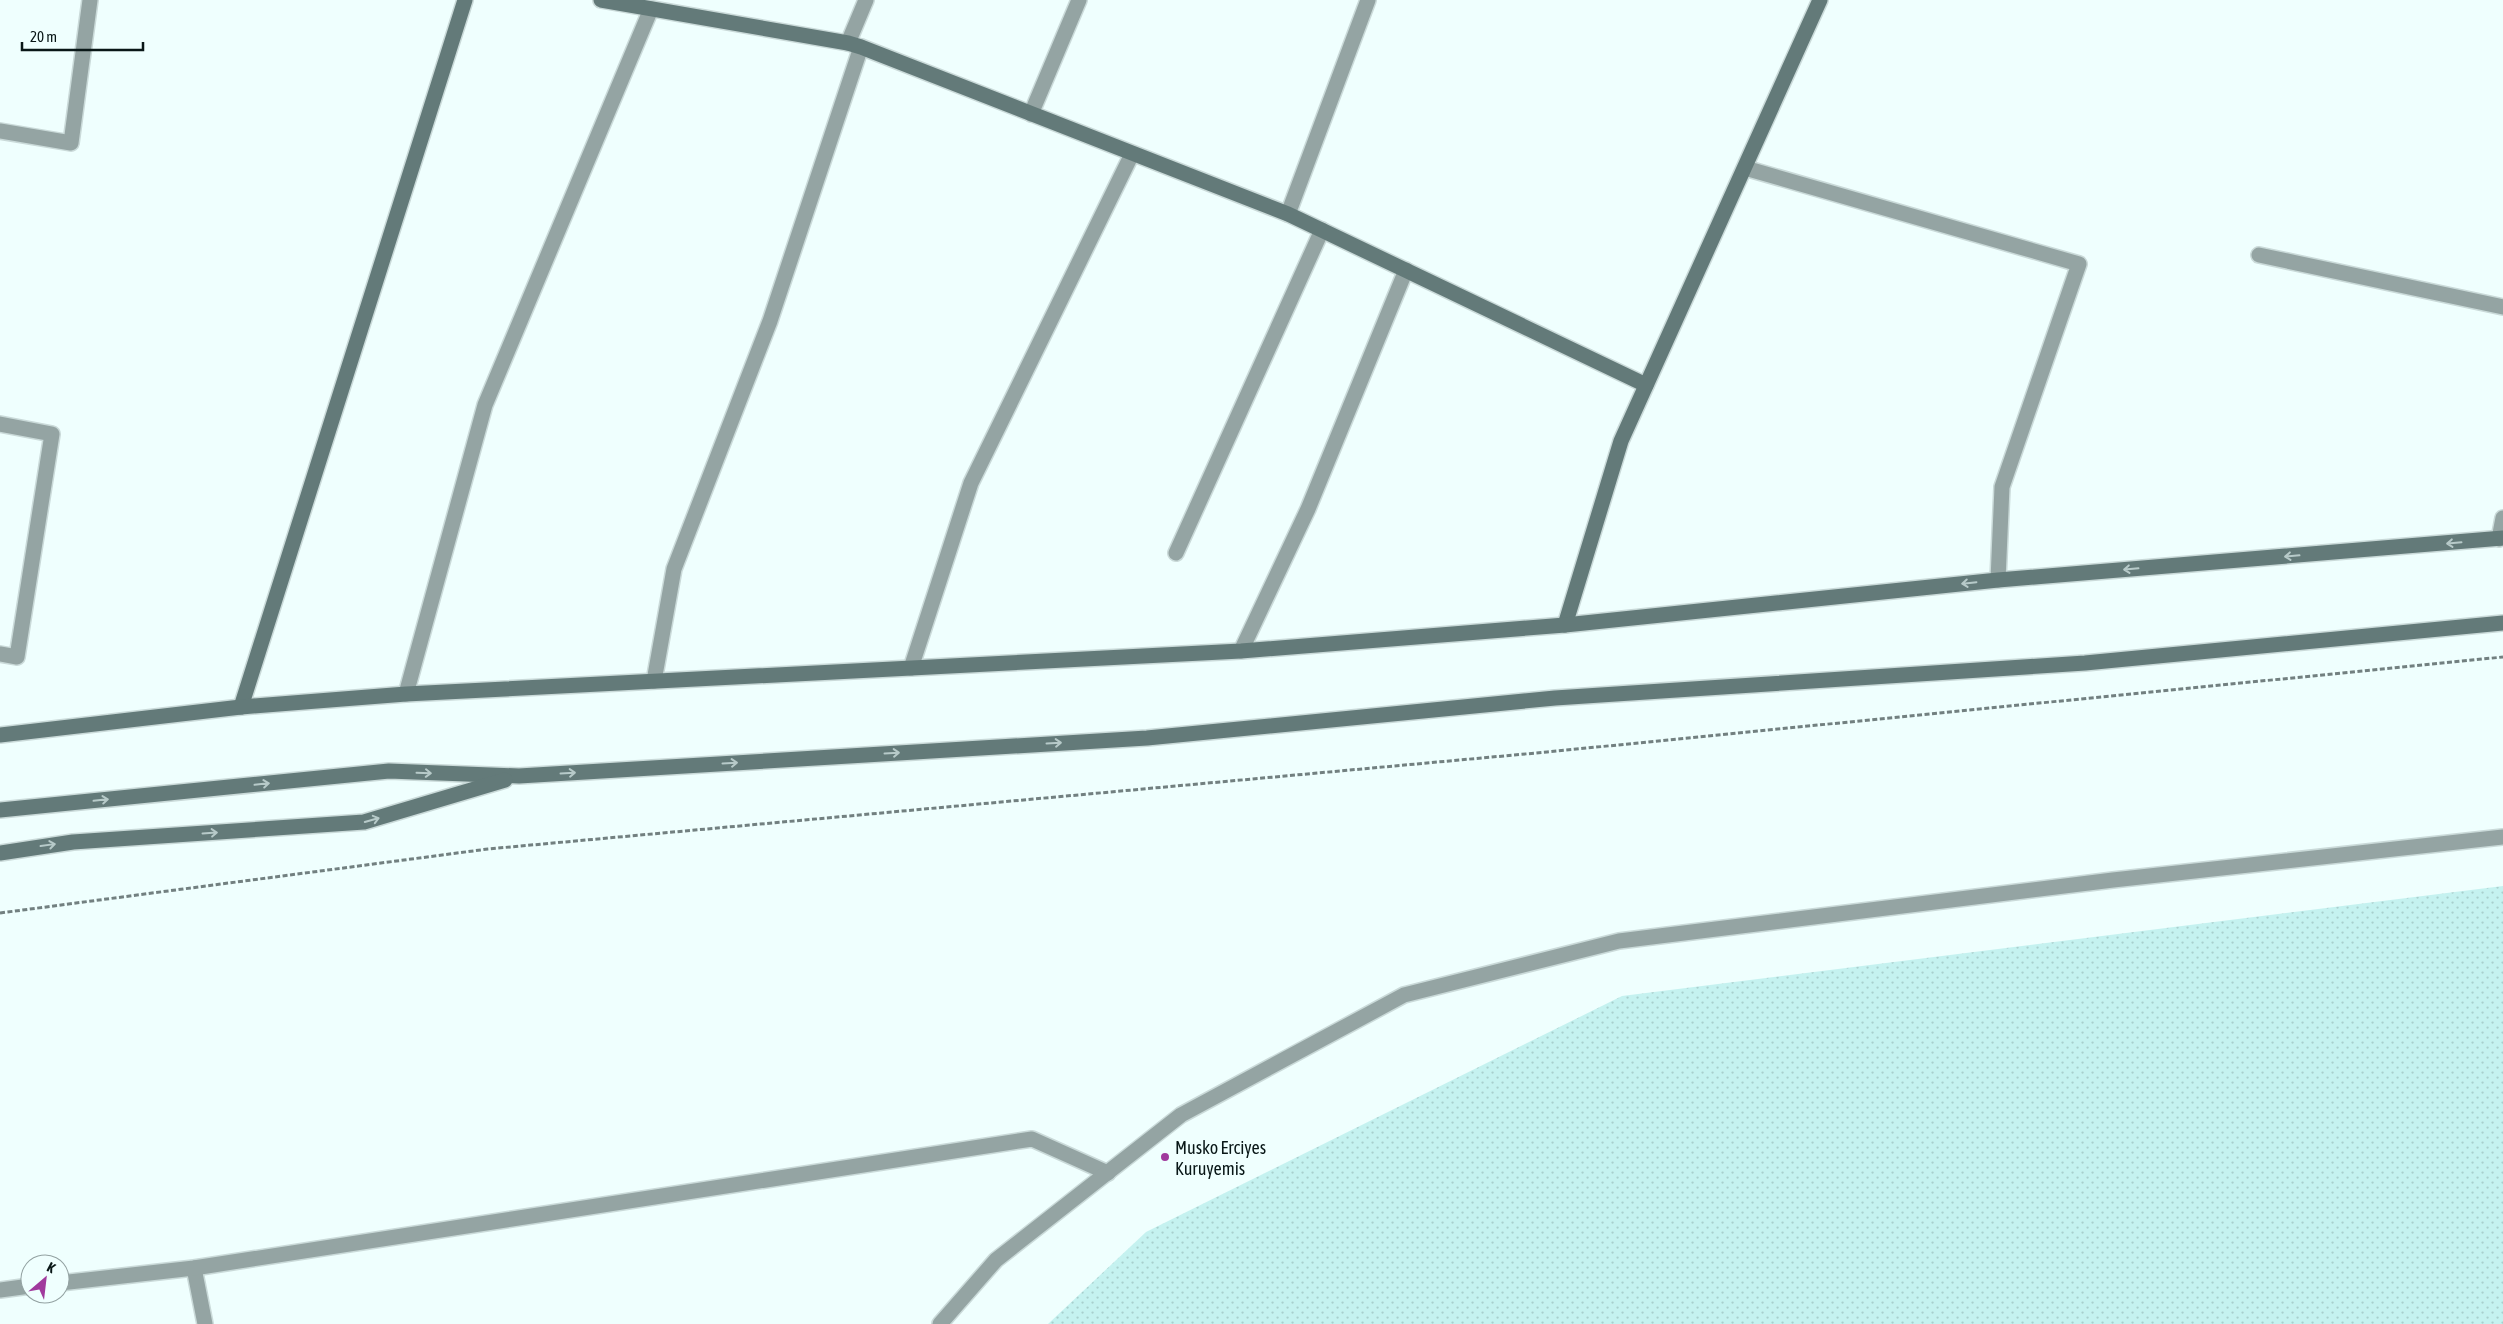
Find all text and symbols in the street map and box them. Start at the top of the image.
scale bar [22,20,144,52]
text: 20 m [30,28,57,45]
one-way arrow [2447,538,2463,547]
one-way arrow [2285,551,2301,561]
one-way arrow [2123,564,2139,574]
one-way arrow [1961,578,1977,588]
one-way arrow [1046,739,1062,748]
one-way arrow [884,749,900,758]
one-way arrow [721,758,737,768]
one-way arrow [416,768,432,777]
one-way arrow [559,768,575,777]
one-way arrow [254,779,270,789]
one-way arrow [92,795,108,805]
one-way arrow [364,814,380,824]
one-way arrow [202,828,218,837]
one-way arrow [40,840,56,850]
place label: Musko Erciyes Kuruyemis [1175,1137,1266,1179]
marker: Musko Erciyes Kuruyemis [1159,1151,1171,1163]
north arrow [20,1254,70,1304]
text: K [44,1259,58,1276]

